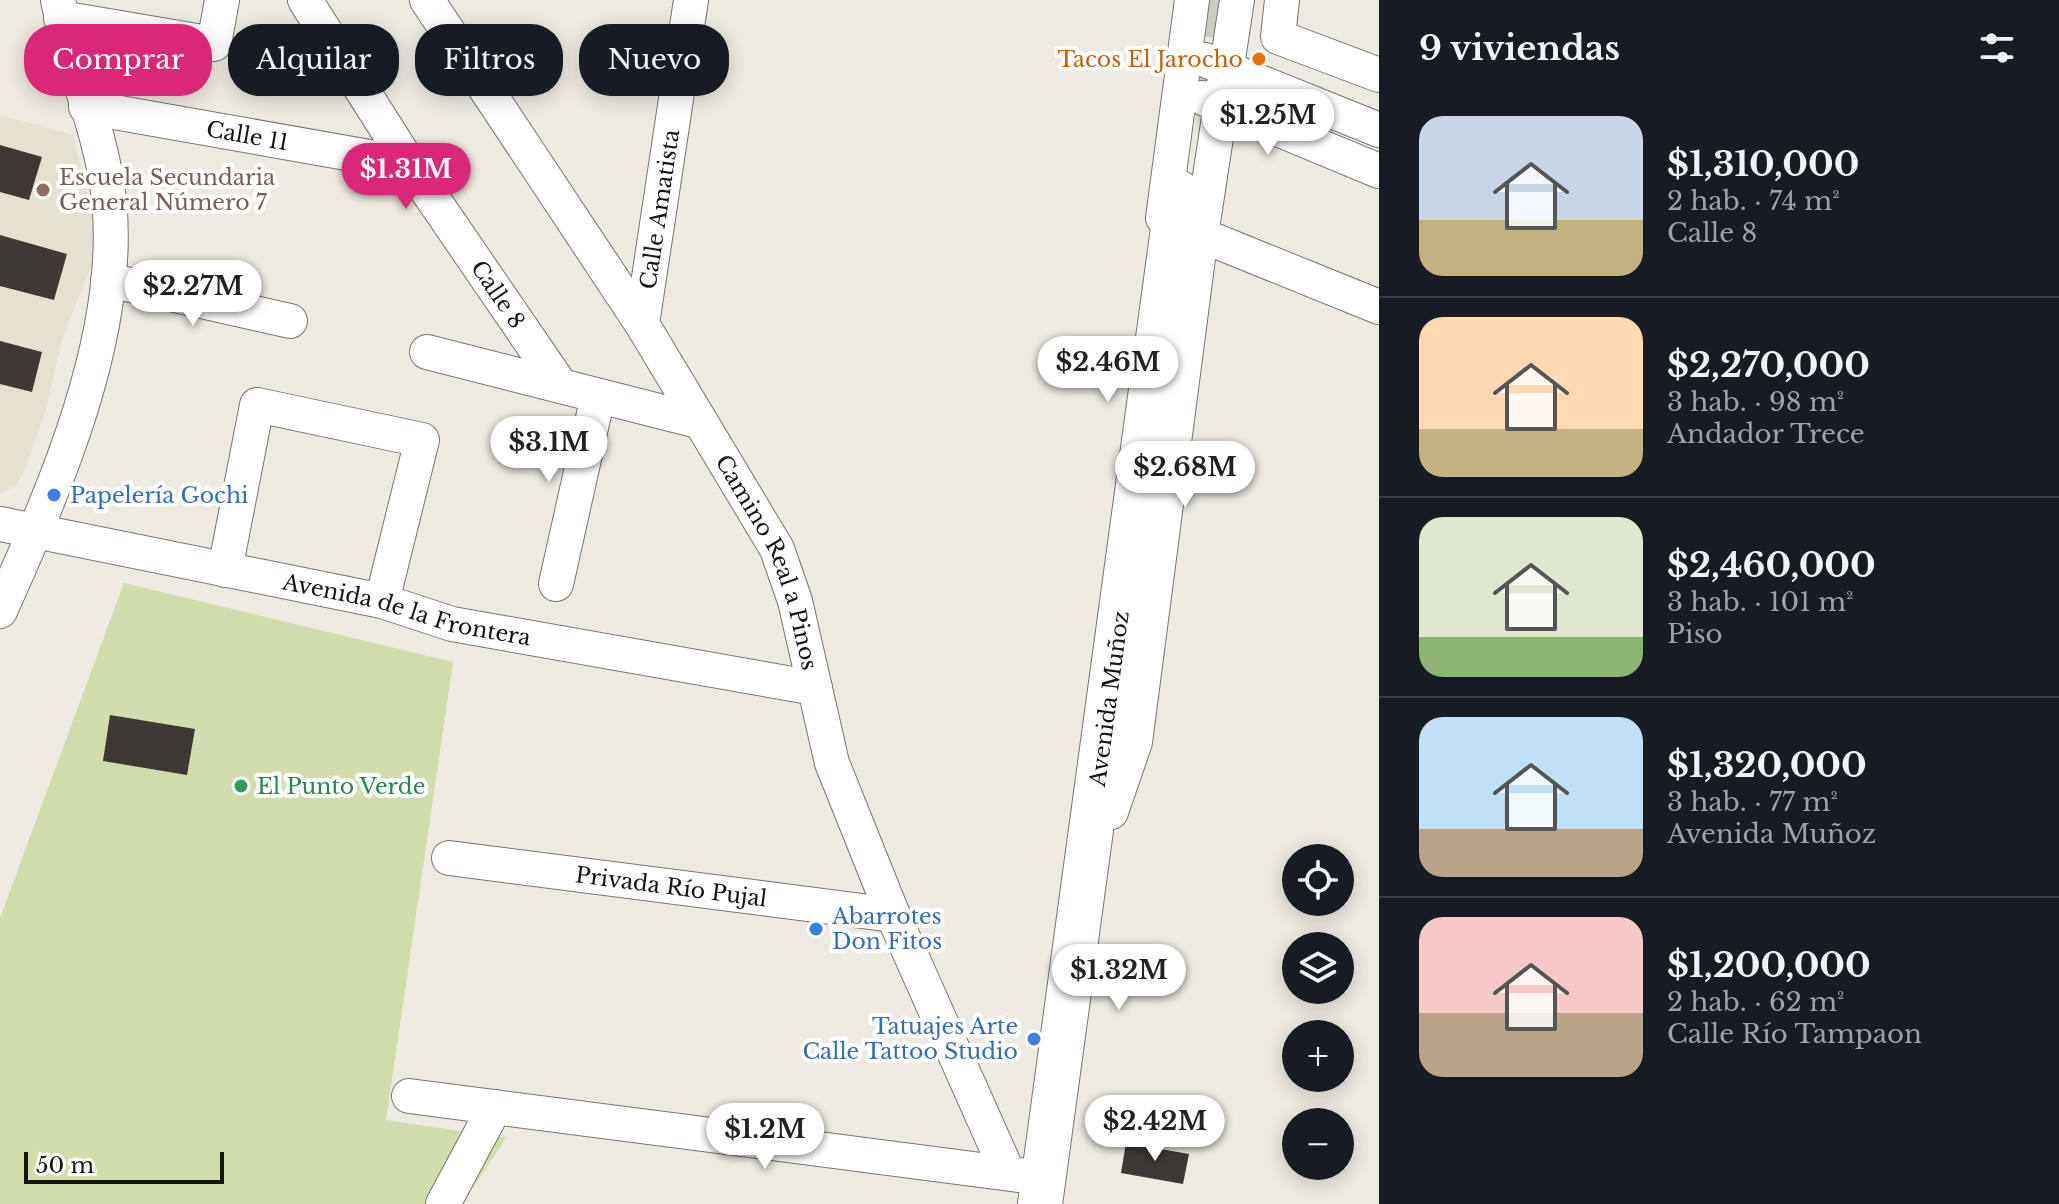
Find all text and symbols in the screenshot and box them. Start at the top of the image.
chip: Comprar [24,24,212,96]
chip: Alquilar [228,24,399,96]
chip: Filtros [415,24,563,96]
chip: Nuevo [579,24,729,96]
icon: filters [1975,26,2019,70]
text: 9 viviendas [1419,27,1620,69]
place label: Tacos El Jarocho [1057,46,1243,73]
marker: Tacos El Jarocho [1250,50,1268,68]
pin: $1.25M [1203,89,1333,157]
text: $1.25M [1219,99,1317,131]
street label: Calle 11 [204,116,291,156]
street label: Calle Amatista [634,127,685,291]
pin: $1.31M [341,143,471,211]
text: $1,310,000 [1667,143,1859,185]
icon: home [1483,148,1579,244]
text: $1.31M [360,153,452,185]
place label: Escuela Secundaria General Número 7 [59,164,276,216]
marker: Escuela Secundaria General Número 7 [34,181,52,199]
text: 2 hab. · 74 m² [1667,185,1840,217]
text: Calle 8 [1667,217,1757,249]
street label: Calle 8 [465,255,530,334]
pin: $2.27M [128,260,258,328]
text: $2.27M [143,270,243,302]
pin: $2.46M [1043,336,1173,404]
text: $2,270,000 [1667,344,1870,386]
text: $2.46M [1056,346,1161,378]
icon: home [1483,349,1579,445]
text: 3 hab. · 98 m² [1667,386,1844,418]
pin: $3.1M [493,416,605,484]
text: Andador Trece [1667,418,1865,450]
text: $3.1M [508,426,590,458]
pin: $2.68M [1120,441,1250,509]
street label: Camino Real a Pinos [710,450,823,673]
text: $2.68M [1133,451,1237,483]
place label: Papelería Gochi [70,482,249,509]
marker: Papelería Gochi [45,486,63,504]
text: $2,460,000 [1667,544,1876,586]
icon: home [1483,549,1579,645]
street label: Avenida de la Frontera [279,568,534,652]
text: 3 hab. · 101 m² [1667,586,1854,618]
street label: Avenida Muñoz [1084,609,1135,789]
text: Piso [1667,618,1723,650]
text: $1,320,000 [1667,744,1867,786]
icon: home [1483,749,1579,845]
place label: El Punto Verde [257,773,425,800]
marker: El Punto Verde [232,777,250,795]
text: 3 hab. · 77 m² [1667,786,1838,818]
text: Avenida Muñoz [1667,818,1876,850]
map controls [1282,844,1354,1180]
button: locate [1282,844,1354,916]
street label: Privada Río Pujal [574,861,769,913]
place label: Abarrotes Don Fitos [831,903,942,955]
marker: Abarrotes Don Fitos [807,920,825,938]
button: layers [1282,932,1354,1004]
pin: $1.32M [1054,944,1184,1012]
text: $1,200,000 [1667,944,1871,986]
icon: home [1483,949,1579,1045]
text: $1.32M [1070,954,1168,986]
text: 2 hab. · 62 m² [1667,986,1845,1018]
place label: Tatuajes Arte Calle Tattoo Studio [802,1013,1018,1065]
text: Calle Río Tampaon [1667,1018,1922,1050]
button: + [1282,1020,1354,1092]
marker: Tatuajes Arte Calle Tattoo Studio [1025,1030,1043,1048]
pin: $2.42M [1090,1095,1220,1163]
pin: $1.2M [709,1103,821,1171]
text: $2.42M [1103,1105,1207,1137]
button: − [1282,1108,1354,1180]
text: $1.2M [724,1113,806,1145]
scale bar [24,1148,224,1184]
text: 50 m [36,1152,94,1179]

